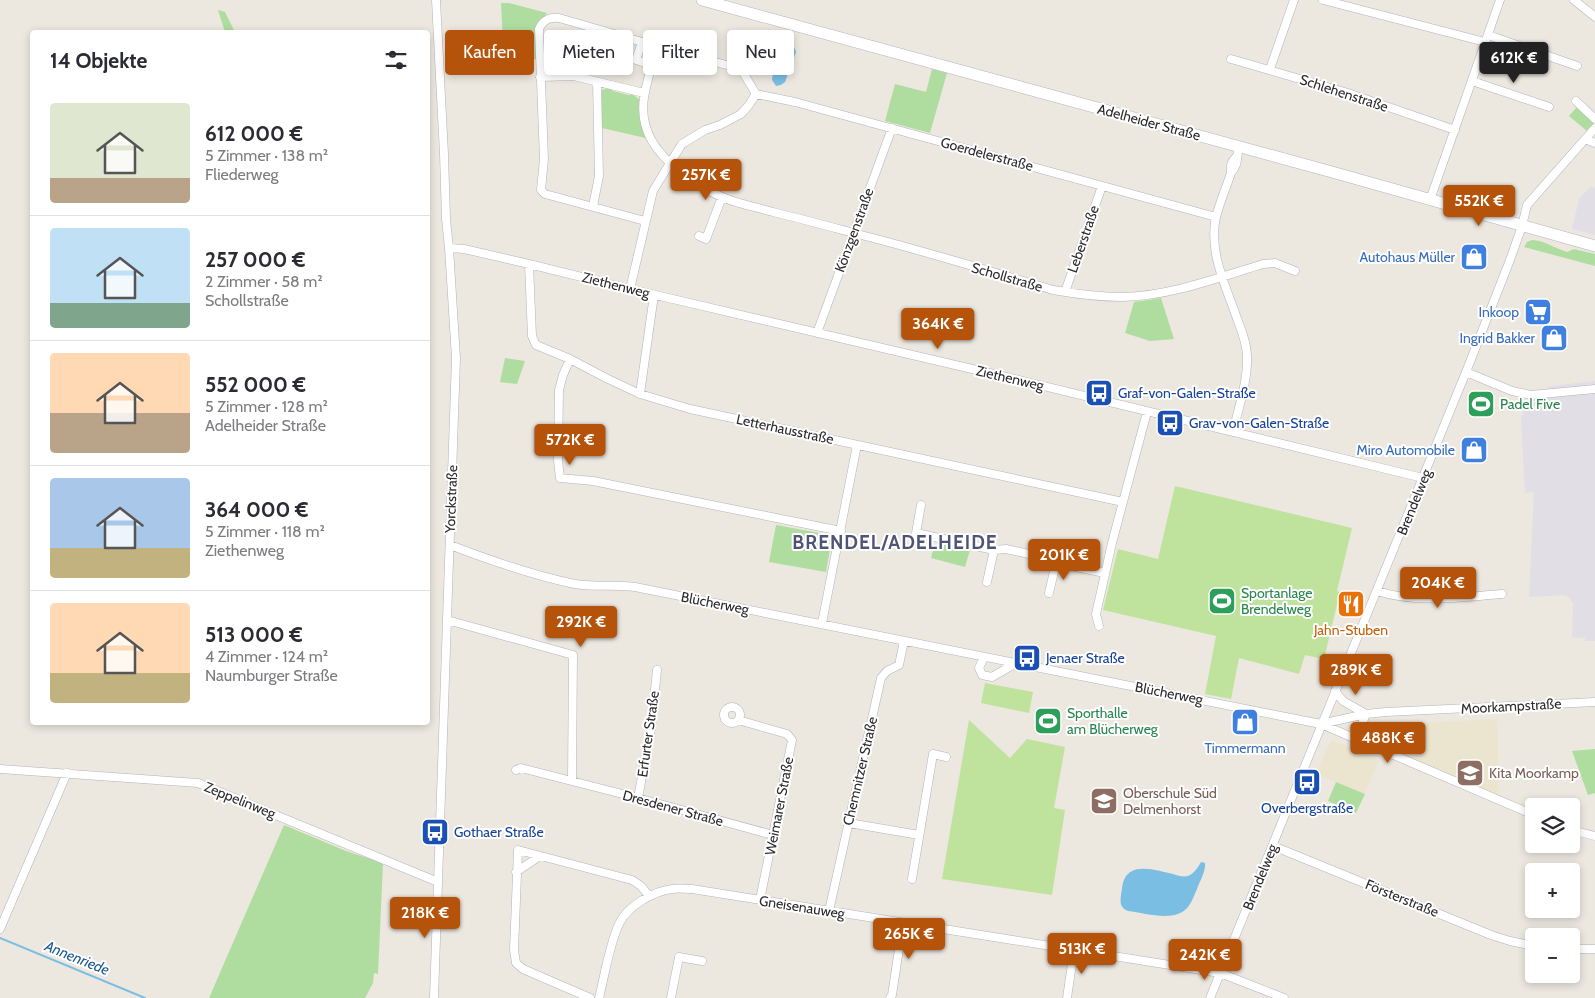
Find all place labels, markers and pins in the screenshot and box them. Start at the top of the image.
pin: 612K € [1473,42,1555,84]
pin: 257K € [665,158,747,201]
pin: 552K € [1438,184,1520,227]
shop icon: Autohaus Müller [1459,242,1489,272]
place label: Autohaus Müller [1360,248,1456,266]
supermarket icon: Inkoop [1523,297,1553,327]
place label: Inkoop [1479,303,1519,321]
pin: 364K € [897,308,979,350]
shop icon: Ingrid Bakker [1539,323,1569,353]
place label: Ingrid Bakker [1460,329,1536,347]
bus stop icon: Graf-von-Galen-Straße [1084,378,1114,408]
place label: Graf-von-Galen-Straße [1118,384,1256,402]
sports icon: Padel Five [1466,389,1496,419]
place label: Padel Five [1500,395,1560,413]
bus stop icon: Grav-von-Galen-Straße [1155,408,1185,438]
place label: Grav-von-Galen-Straße [1189,414,1329,432]
pin: 572K € [529,424,611,466]
shop icon: Miro Automobile [1459,435,1489,465]
place label: Miro Automobile [1356,441,1455,459]
pin: 201K € [1023,538,1105,581]
pin: 204K € [1397,566,1479,609]
place label: Sportanlage Brendelweg [1241,584,1312,618]
sports icon: Sportanlage Brendelweg [1207,586,1237,616]
restaurant icon: Jahn-Stuben [1336,589,1366,619]
pin: 292K € [540,606,622,648]
place label: Jahn-Stuben [1313,621,1388,639]
bus stop icon: Jenaer Straße [1012,643,1042,673]
place label: Jenaer Straße [1045,649,1125,667]
pin: 289K € [1315,654,1397,696]
place label: Sporthalle am Blücherweg [1067,704,1159,738]
sports icon: Sporthalle am Blücherweg [1033,706,1063,736]
shop icon: Timmermann [1230,707,1260,737]
pin: 488K € [1347,722,1429,764]
place label: Timmermann [1204,739,1286,757]
school or university icon: Kita Moorkamp [1455,758,1485,788]
place label: Kita Moorkamp [1489,764,1579,782]
bus stop icon: Overbergstraße [1292,767,1322,797]
place label: Oberschule Süd Delmenhorst [1123,784,1217,818]
school or university icon: Oberschule Süd Delmenhorst [1089,786,1119,816]
place label: Overbergstraße [1261,799,1353,817]
bus stop icon: Gothaer Straße [420,817,450,847]
place label: Gothaer Straße [454,823,544,841]
pin: 218K € [384,896,466,939]
pin: 265K € [868,918,950,960]
pin: 513K € [1041,932,1123,975]
pin: 242K € [1164,938,1246,981]

